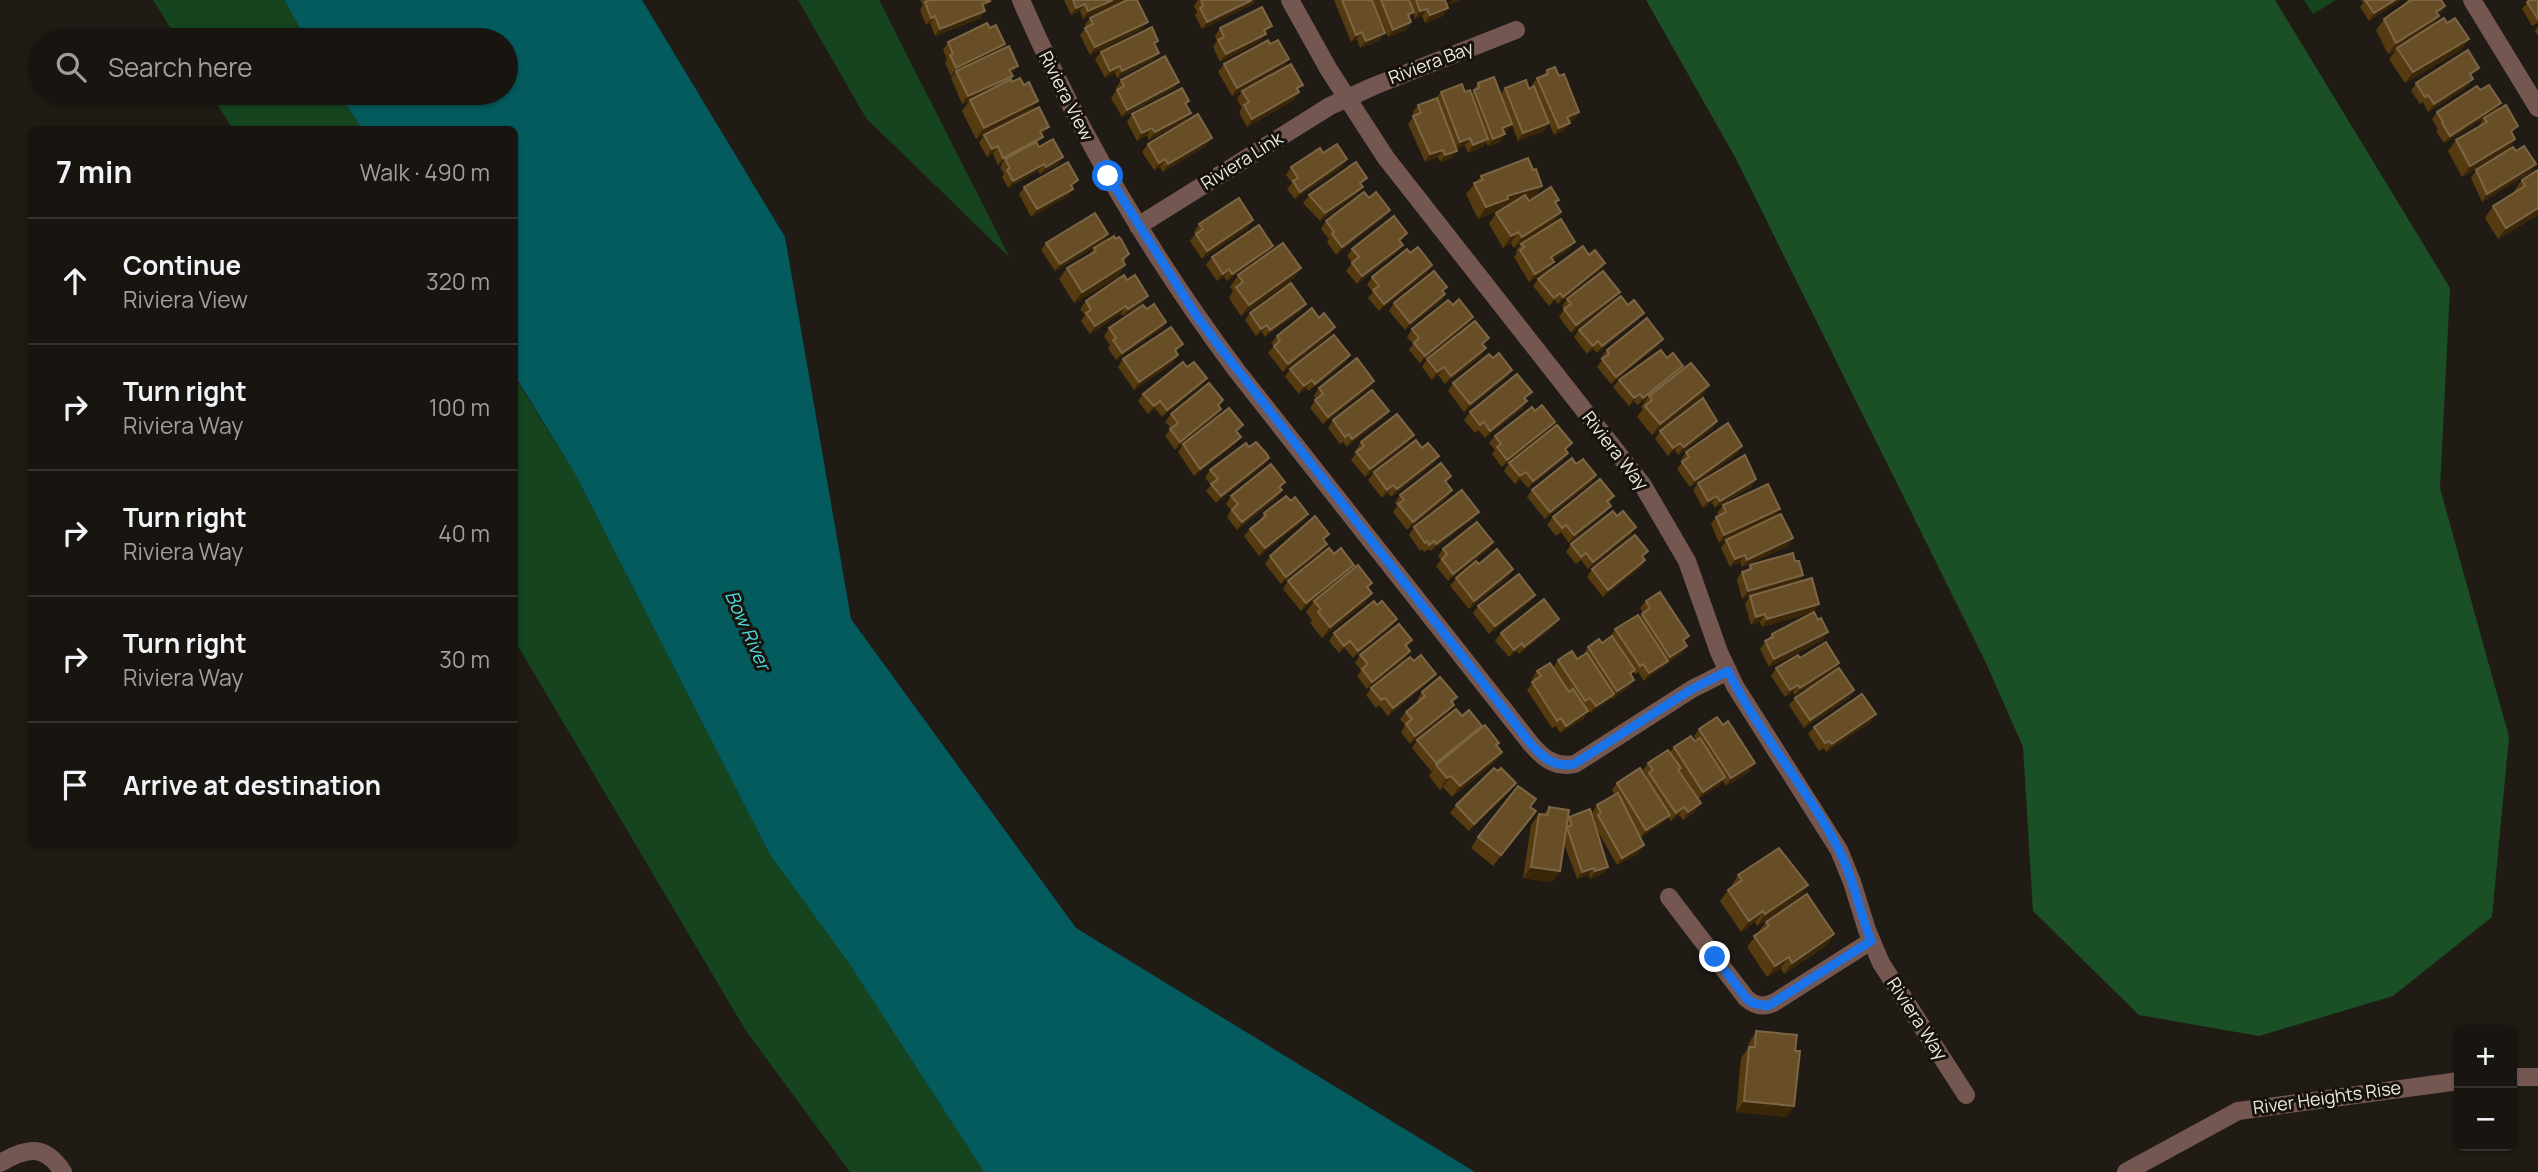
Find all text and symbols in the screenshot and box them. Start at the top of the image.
search box [28,28,518,105]
street label: Riviera Bay [1385,35,1477,89]
street label: Riviera View [1034,47,1100,145]
icon: search [52,48,90,86]
text: Search here [108,49,253,85]
street label: Riviera Link [1196,125,1288,195]
text: 7 min [56,151,132,192]
text: Walk · 490 m [360,156,490,188]
route start [1092,160,1123,191]
text: Continue [123,247,241,283]
icon: ahead [56,262,94,300]
text: 320 m [426,265,490,297]
text: Riviera View [123,283,248,315]
text: Turn right [123,373,247,409]
icon: right [56,388,94,426]
text: 100 m [429,391,490,423]
street label: Riviera Way [1577,406,1655,495]
text: Riviera Way [123,409,243,441]
text: Turn right [123,499,247,535]
icon: right [56,514,94,552]
text: 40 m [438,517,490,549]
text: Riviera Way [123,535,243,567]
water label: Bow River [719,586,778,676]
text: Turn right [123,625,247,661]
icon: right [56,640,94,678]
text: 30 m [439,643,490,675]
text: Riviera Way [123,661,243,693]
icon: arrive [56,766,94,804]
text: Arrive at destination [123,767,381,803]
route end [1699,941,1730,972]
street label: Riviera Way [1882,972,1954,1065]
map controls [2454,1025,2517,1151]
button: + [2454,1025,2517,1088]
street label: River Heights Rise [2251,1075,2402,1119]
button: − [2454,1088,2517,1151]

